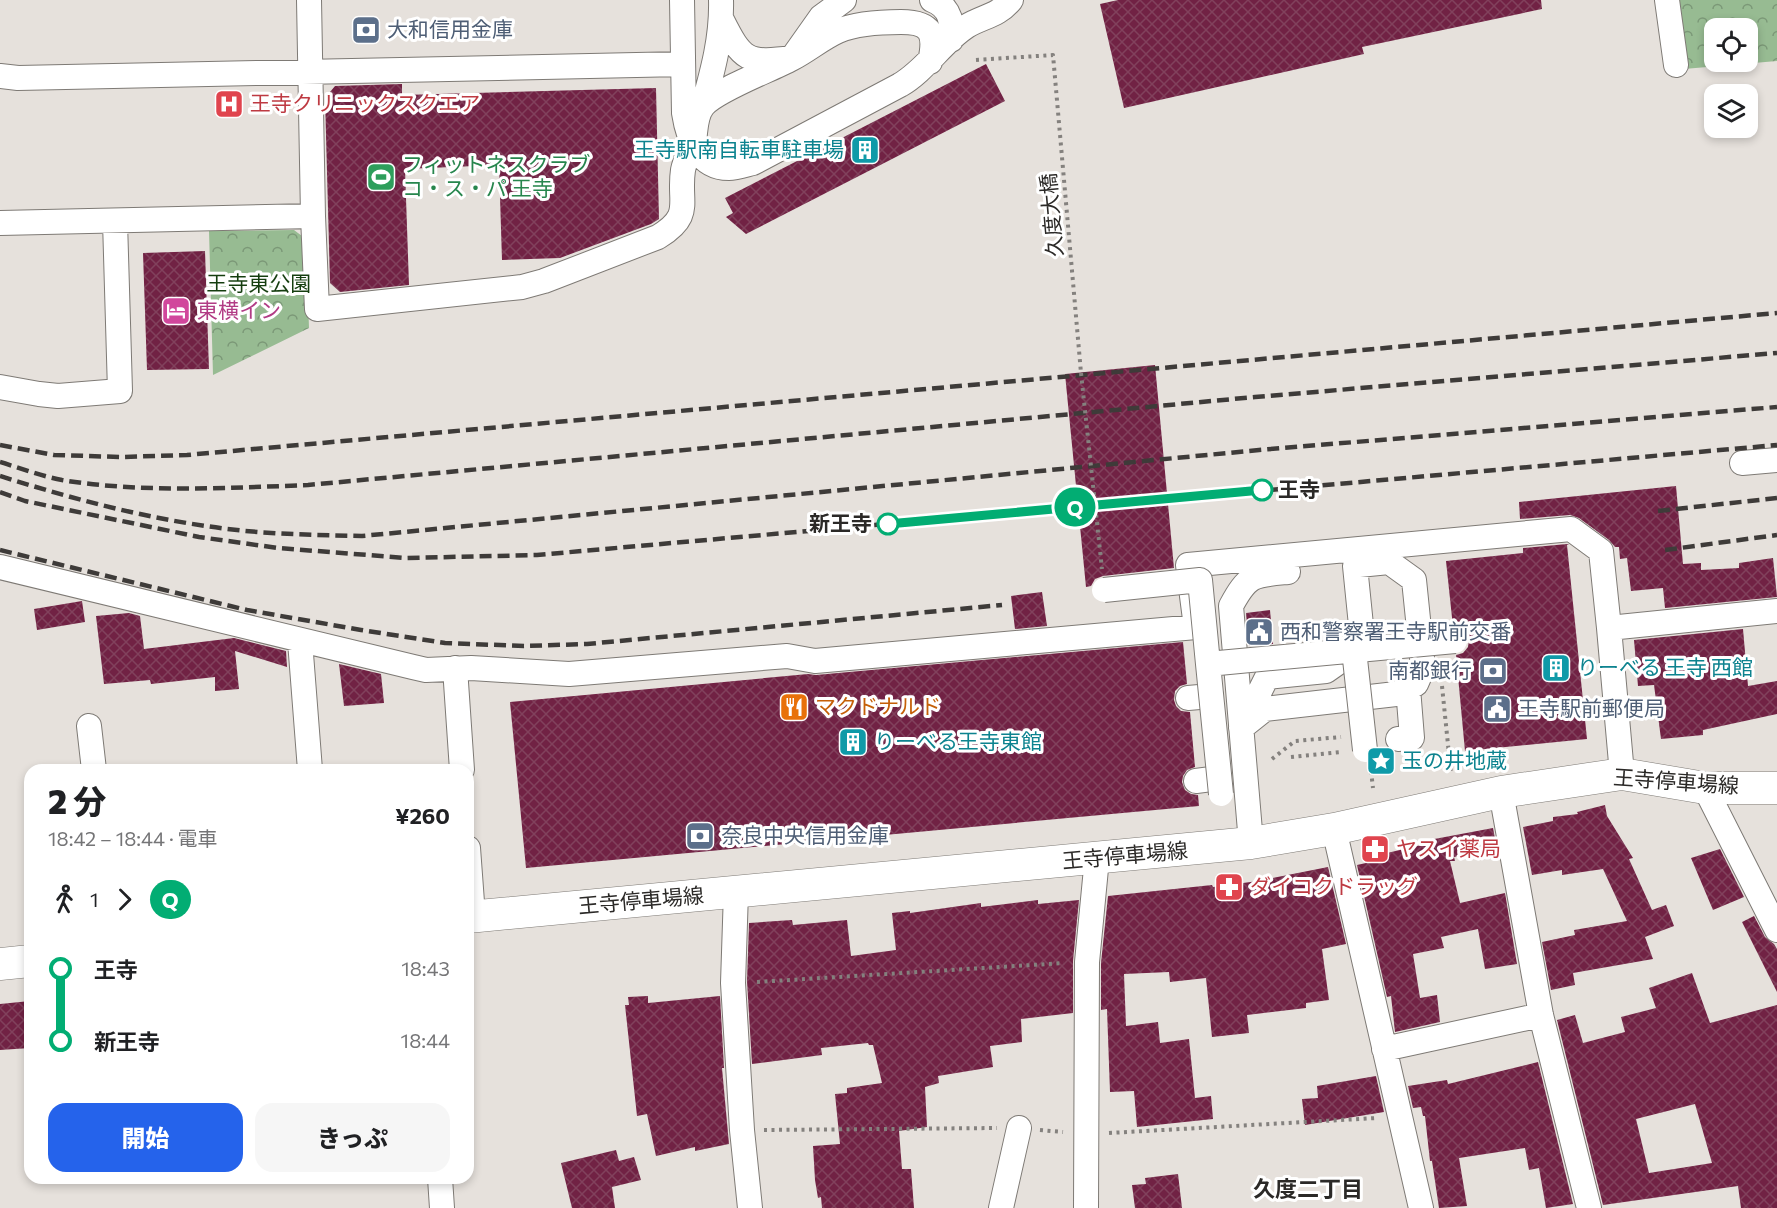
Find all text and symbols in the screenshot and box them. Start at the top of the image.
bank icon: 大和信用金庫 [350,14,382,46]
place label: 大和信用金庫 [387,16,513,41]
map controls [1704,18,1758,138]
button: locate [1704,18,1758,72]
button: layers [1704,84,1758,138]
hospital icon: 王寺クリニックスクエア [213,88,245,120]
place label: 王寺クリニックスクエア [250,90,480,115]
building icon: 王寺駅南自転車駐車場 [849,134,881,166]
place label: 王寺駅南自転車駐車場 [634,136,844,161]
place label: フィットネスクラブ コ・ス・パ 王寺 [402,151,591,200]
sports icon: フィットネスクラブ コ・ス・パ 王寺 [365,161,397,193]
street label: 久度大橋 [1034,172,1067,258]
park label: 王寺東公園 [207,270,312,295]
hotel icon: 東横イン [160,295,192,327]
place label: 東横イン [197,297,281,322]
place label: 王寺 [1278,476,1320,501]
marker: 王寺 [1251,479,1273,501]
line badge: Q [1056,488,1094,526]
text: Q [1066,495,1084,520]
place label: 新王寺 [809,510,872,535]
marker: 新王寺 [877,513,899,535]
public building icon: 西和警察署王寺駅前交番 [1243,616,1275,648]
place label: 西和警察署王寺駅前交番 [1280,618,1511,643]
building icon: りーべる 王寺 西館 [1540,652,1572,684]
place label: りーべる 王寺 西館 [1577,654,1753,679]
bank icon: 南都銀行 [1477,655,1509,687]
place label: 南都銀行 [1388,657,1472,682]
restaurant icon: マクドナルド [778,691,810,723]
place label: マクドナルド [815,693,941,718]
public building icon: 王寺駅前郵便局 [1481,693,1513,725]
place label: 王寺駅前郵便局 [1518,695,1665,720]
building icon: りーべる王寺東館 [837,726,869,758]
place label: りーべる王寺東館 [874,728,1042,753]
place icon: 玉の井地蔵 [1365,745,1397,777]
place label: 玉の井地蔵 [1402,747,1507,772]
street label: 王寺停車場線 [1612,764,1740,797]
text: 2 分 [48,780,106,821]
text: ¥260 [395,802,450,829]
bank icon: 奈良中央信用金庫 [684,820,716,852]
place label: 奈良中央信用金庫 [721,822,889,847]
text: 18:42 – 18:44 · 電車 [48,826,217,850]
pharmacy icon: ヤスイ薬局 [1359,833,1391,865]
place label: ヤスイ薬局 [1396,835,1501,860]
street label: 王寺停車場線 [1061,837,1189,872]
pharmacy icon: ダイコクドラッグ [1213,871,1245,903]
place label: ダイコクドラッグ [1250,873,1418,898]
street label: 王寺停車場線 [577,882,705,917]
icon: walk [48,883,81,916]
icon: forward [108,883,141,916]
text: 1 [90,887,99,911]
text: Q [162,887,179,912]
text: 王寺 [94,956,138,983]
text: 18:43 [401,956,450,980]
text: 新王寺 [94,1028,160,1055]
text: 18:44 [401,1028,450,1052]
button: 開始 [48,1103,243,1172]
button: きっぷ [255,1103,450,1172]
district label: 久度二丁目 [1253,1175,1363,1202]

